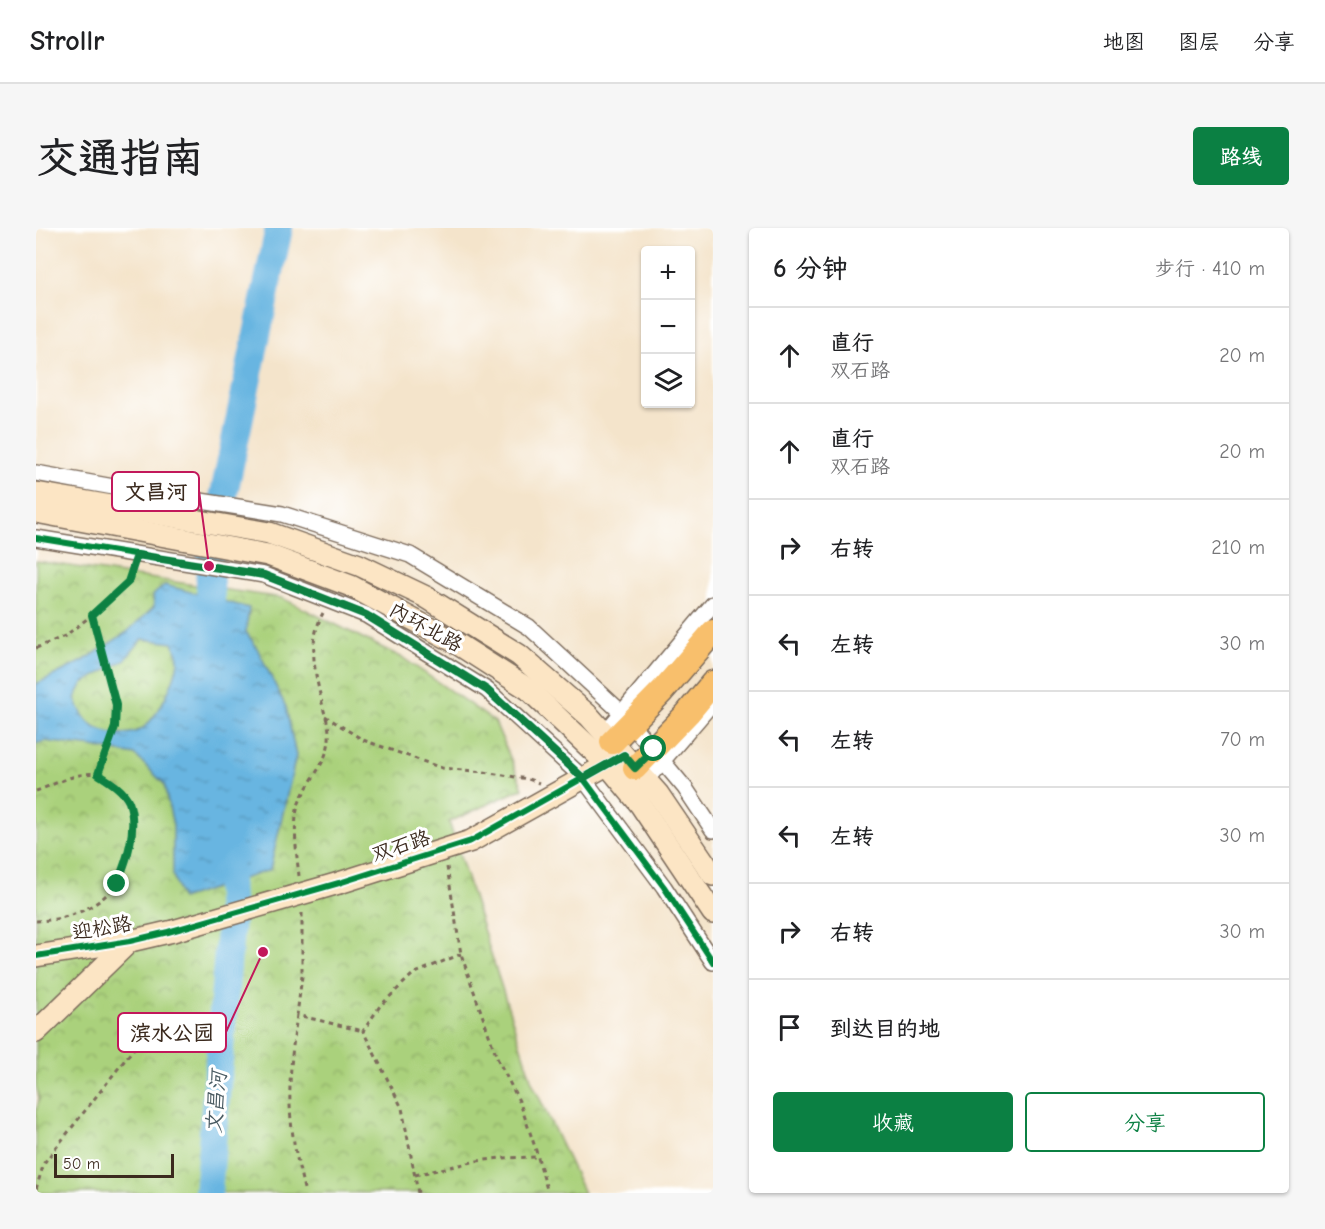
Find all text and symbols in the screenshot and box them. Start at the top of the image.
text: Strollr [30,25,104,57]
text: 地图 [1103,30,1145,54]
text: 图层 [1178,30,1220,54]
text: 分享 [1253,30,1295,54]
button: 路线 [1193,127,1289,185]
text: 交通指南 [36,134,204,183]
map controls [641,246,695,408]
button: + [641,246,695,300]
text: 6 分钟 [773,254,848,284]
text: 步行 · 410 m [1155,257,1265,280]
button: − [641,300,695,354]
text: 直行 [830,330,874,356]
icon: ahead [773,339,806,372]
text: 20 m [1219,344,1265,367]
button: layers [641,354,695,408]
text: 双石路 [830,359,890,382]
text: 直行 [830,426,874,452]
icon: ahead [773,435,806,468]
text: 20 m [1219,440,1265,463]
text: 双石路 [830,455,890,478]
callout: 文昌河 [112,472,199,511]
text: 文昌河 [125,480,188,504]
icon: right [773,531,806,564]
text: 右转 [830,536,874,562]
text: 210 m [1211,536,1265,559]
street label: 内环北路 [385,598,467,657]
icon: left [773,627,806,660]
text: 左转 [830,632,874,658]
text: 30 m [1219,632,1265,655]
icon: left [773,723,806,756]
text: 左转 [830,728,874,754]
text: 70 m [1220,728,1265,751]
route start [640,735,666,761]
icon: left [773,819,806,852]
text: 左转 [830,824,874,850]
text: 30 m [1219,824,1265,847]
street label: 双石路 [369,825,434,866]
route end [103,870,129,896]
street label: 迎松路 [70,911,135,945]
icon: right [773,915,806,948]
text: 右转 [830,920,874,946]
text: 30 m [1219,920,1265,943]
icon: arrive [773,1011,806,1044]
callout: 滨水公园 [118,1013,226,1052]
text: 到达目的地 [830,1016,940,1042]
text: 滨水公园 [130,1021,214,1045]
water label: 文昌河 [201,1067,231,1134]
button: 收藏 [773,1092,1013,1152]
button: 分享 [1025,1092,1265,1152]
scale bar [54,1151,174,1178]
text: 50 m [63,1155,100,1173]

